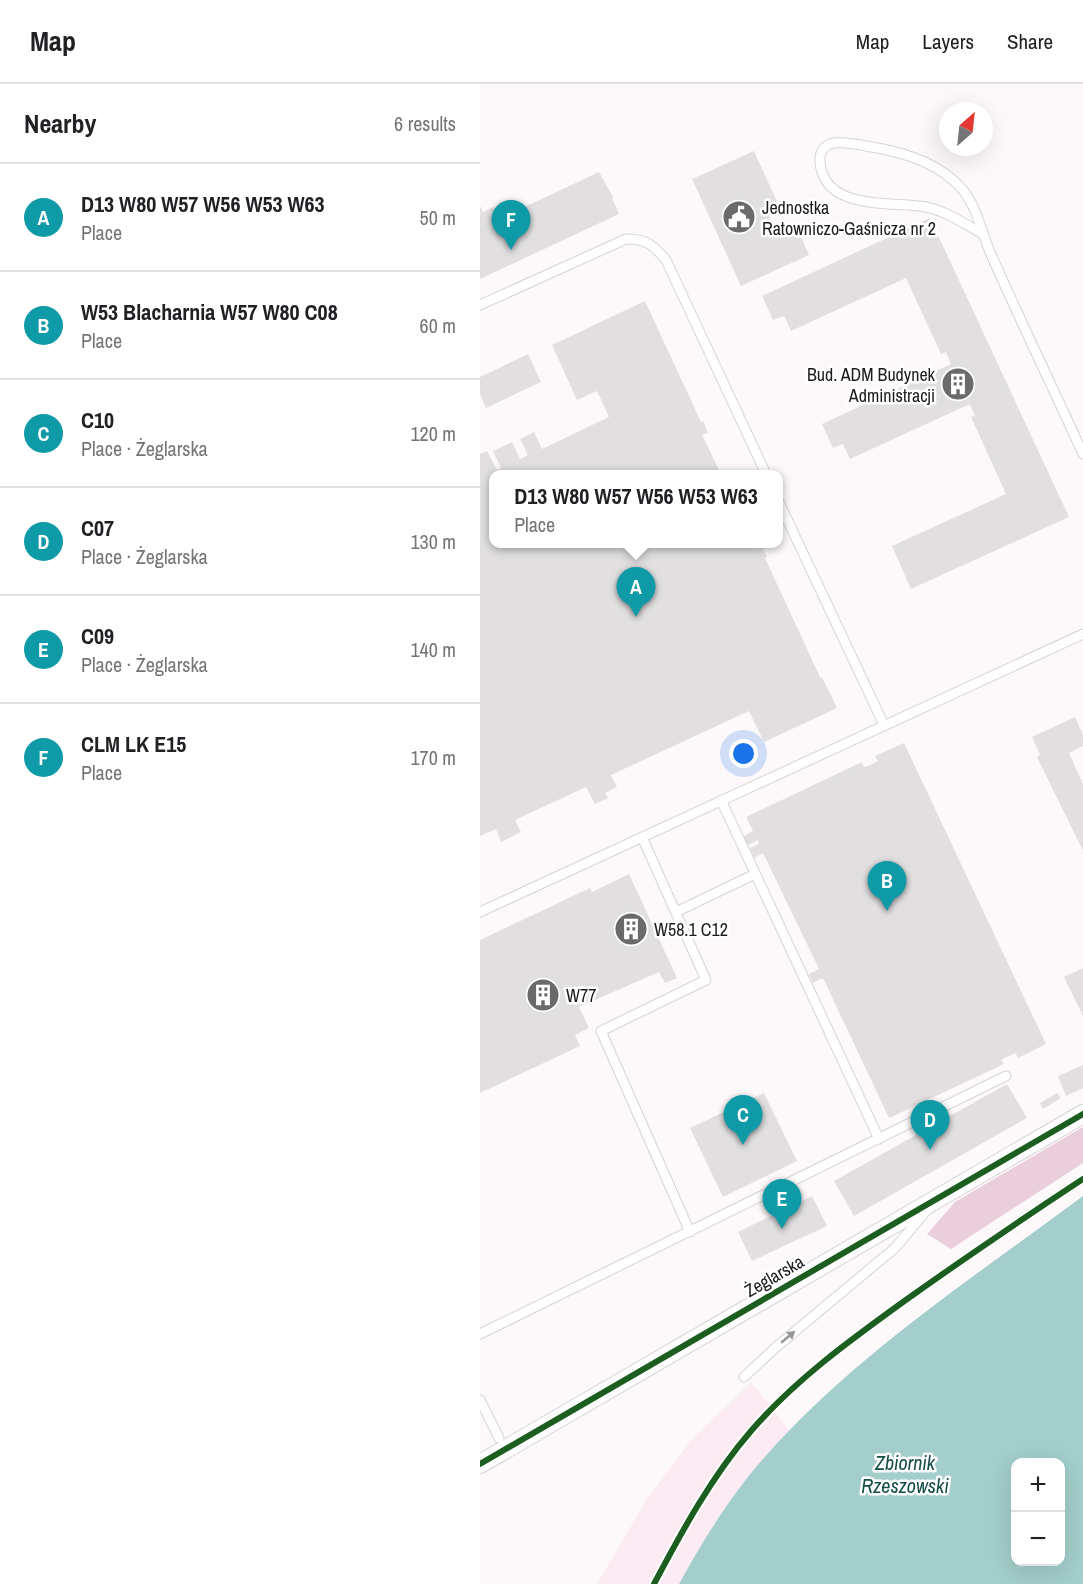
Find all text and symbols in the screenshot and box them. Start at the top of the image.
text: Map [30,22,76,60]
text: Map [856,27,889,56]
text: Layers [922,27,974,56]
text: Share [1007,27,1053,56]
north arrow [939,102,993,156]
text: Nearby [24,106,96,141]
text: 6 results [394,110,456,137]
text: D13 W80 W57 W56 W53 W63 [81,189,325,219]
place label: Jednostka Ratowniczo-Gaśnicza nr 2 [762,195,936,241]
public building icon: Jednostka Ratowniczo-Gaśnicza nr 2 [721,199,757,235]
pin: F [492,200,531,250]
text: A [38,204,49,231]
text: 50 m [420,204,456,231]
text: Place [81,219,122,246]
text: W53 Blacharnia W57 W80 C08 [81,297,338,327]
text: B [38,312,49,339]
text: 60 m [420,312,456,339]
text: Place [81,327,122,354]
place label: Bud. ADM Budynek Administracji [807,362,936,408]
building icon: Bud. ADM Budynek Administracji [940,366,976,402]
text: C10 [81,405,114,435]
text: C [38,420,49,447]
text: 120 m [410,420,456,447]
text: Place · Żeglarska [81,435,208,462]
popup [489,470,783,548]
text: D13 W80 W57 W56 W53 W63 [514,481,758,511]
text: Place [514,511,555,538]
text: C07 [81,513,114,543]
text: D [38,528,49,555]
text: 130 m [410,528,456,555]
text: Place · Żeglarska [81,543,208,570]
pin: A [616,568,656,617]
text: C09 [81,621,114,651]
text: E [38,636,49,663]
text: 140 m [410,636,456,663]
text: Place · Żeglarska [81,651,208,678]
text: CLM LK E15 [81,729,186,759]
your location [729,739,758,768]
text: F [38,744,49,771]
text: 170 m [410,744,456,771]
text: Place [81,759,122,786]
pin: B [868,862,906,911]
building icon: W58.1 C12 [613,911,649,947]
place label: W58.1 C12 [654,917,728,942]
building icon: W77 [525,977,561,1013]
place label: W77 [566,983,596,1008]
pin: C [724,1096,762,1145]
pin: D [910,1100,950,1150]
pin: E [762,1180,802,1229]
street label: Żeglarska [740,1249,808,1303]
one-way arrow [780,1331,795,1344]
water label: Zbiornik Rzeszowski [861,1449,949,1499]
map controls [1011,1458,1065,1566]
button: + [1011,1458,1065,1512]
button: − [1011,1512,1065,1566]

